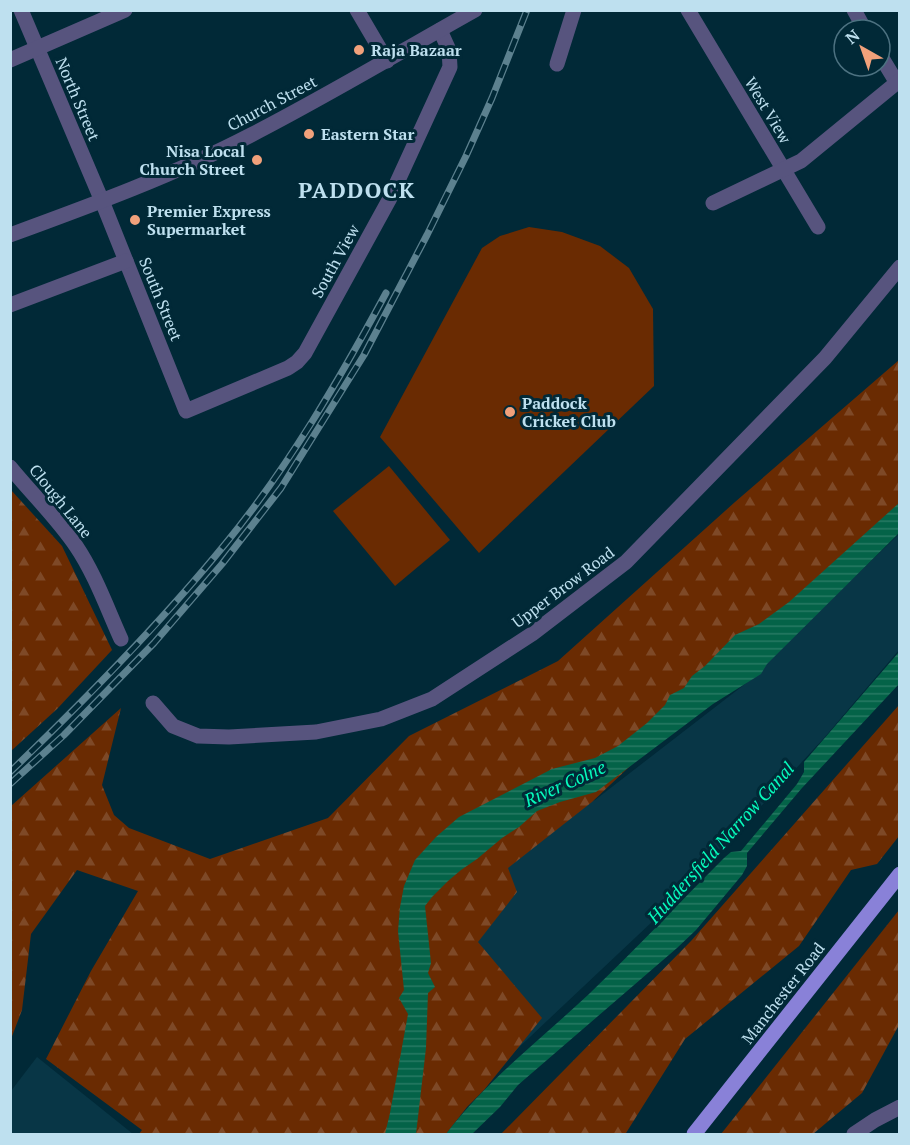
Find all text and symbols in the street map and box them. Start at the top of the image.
north arrow [832,18,892,78]
text: N [841,24,864,49]
place label: Raja Bazaar [371,39,462,61]
marker: Raja Bazaar [352,43,366,57]
street label: North Street [51,54,105,144]
street label: Church Street [223,70,321,136]
street label: West View [740,73,797,148]
place label: Eastern Star [321,123,415,145]
marker: Eastern Star [302,127,316,141]
place label: Nisa Local Church Street [139,140,246,180]
marker: Nisa Local Church Street [250,153,264,167]
district label: PADDOCK [298,175,416,204]
place label: Premier Express Supermarket [147,200,271,240]
marker: Premier Express Supermarket [128,213,142,227]
street label: South View [306,220,364,302]
street label: South Street [134,254,188,344]
place label: Paddock Cricket Club [522,392,616,432]
marker: Paddock Cricket Club [503,405,517,419]
street label: Clough Lane [24,459,98,543]
street label: Upper Brow Road [507,541,619,633]
water label: River Colne [519,754,609,812]
water label: Huddersfield Narrow Canal [641,757,799,929]
street label: Manchester Road [736,938,830,1048]

